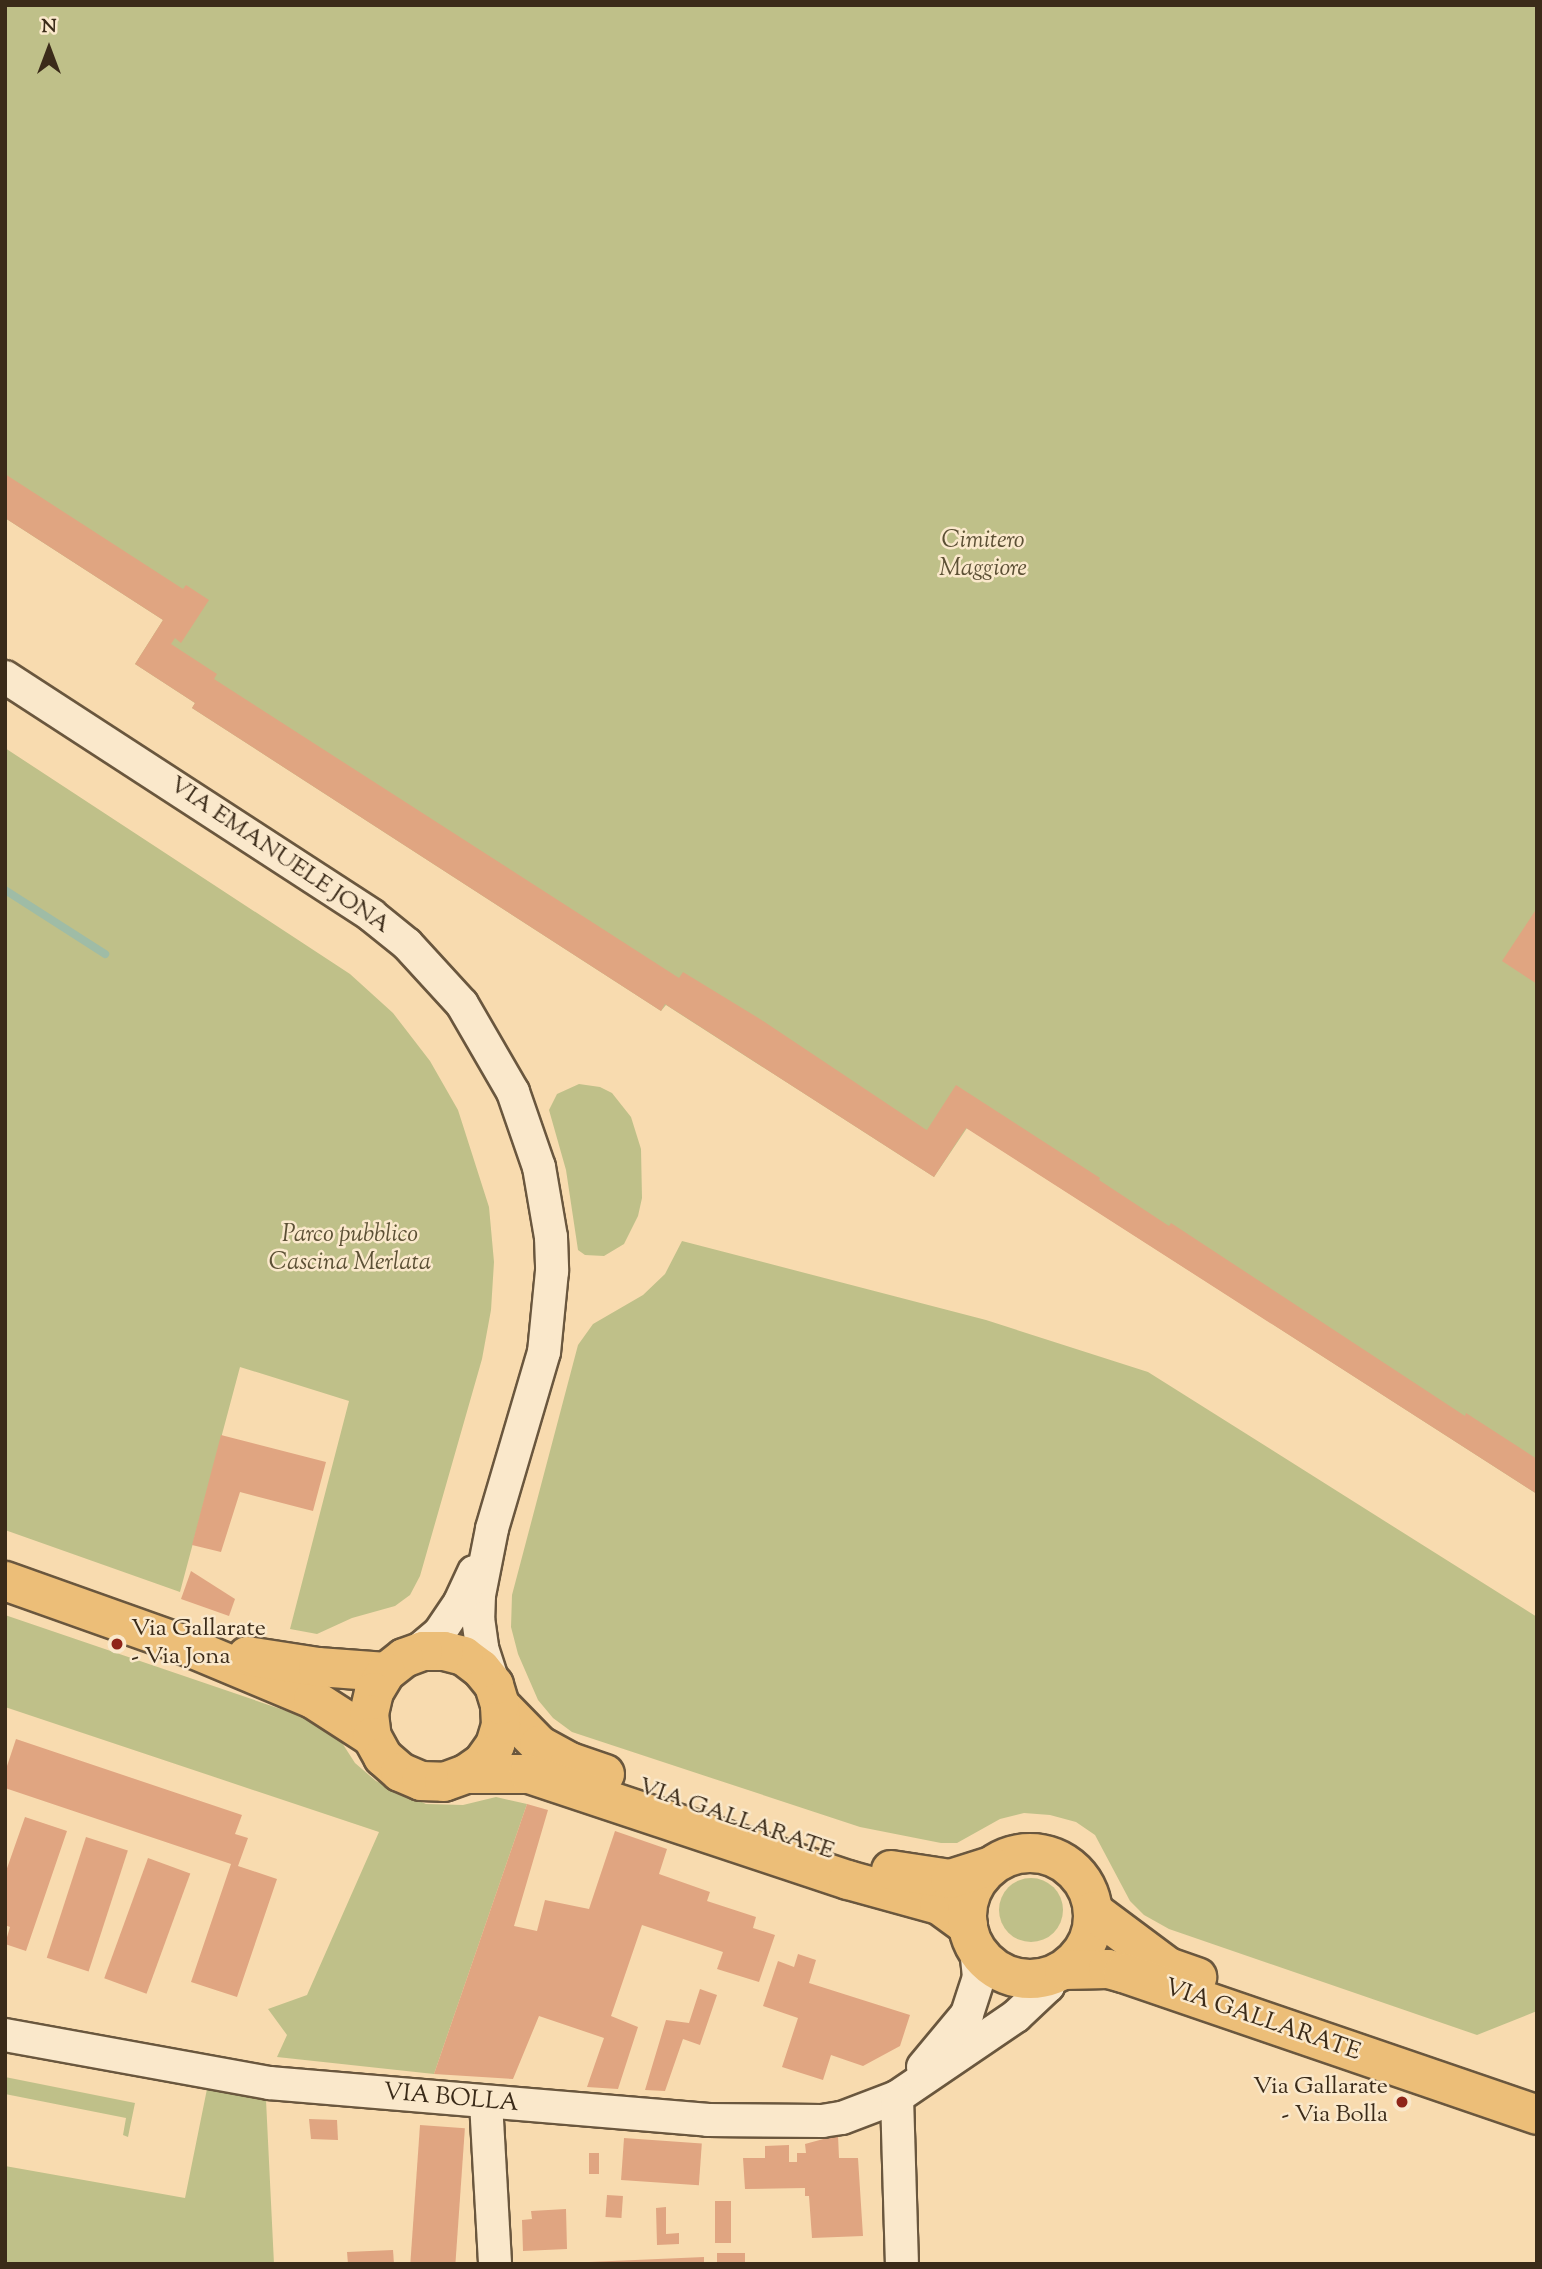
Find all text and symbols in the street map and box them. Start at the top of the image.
north arrow [14,14,84,84]
text: N [41,14,57,41]
park label: Cimitero Maggiore [939,528,1027,584]
street label: VIA EMANUELE JONA [163,771,395,941]
park label: Parco pubblico Cascina Merlata [269,1222,431,1278]
place label: Via Gallarate - Via Jona [131,1616,266,1672]
marker: Via Gallarate - Via Jona [109,1636,125,1652]
street label: VIA GALLARATE [634,1773,838,1867]
street label: VIA GALLARATE [1160,1974,1364,2068]
place label: Via Gallarate - Via Bolla [1253,2074,1388,2130]
street label: VIA BOLLA [382,2079,520,2119]
marker: Via Gallarate - Via Bolla [1394,2094,1410,2110]

